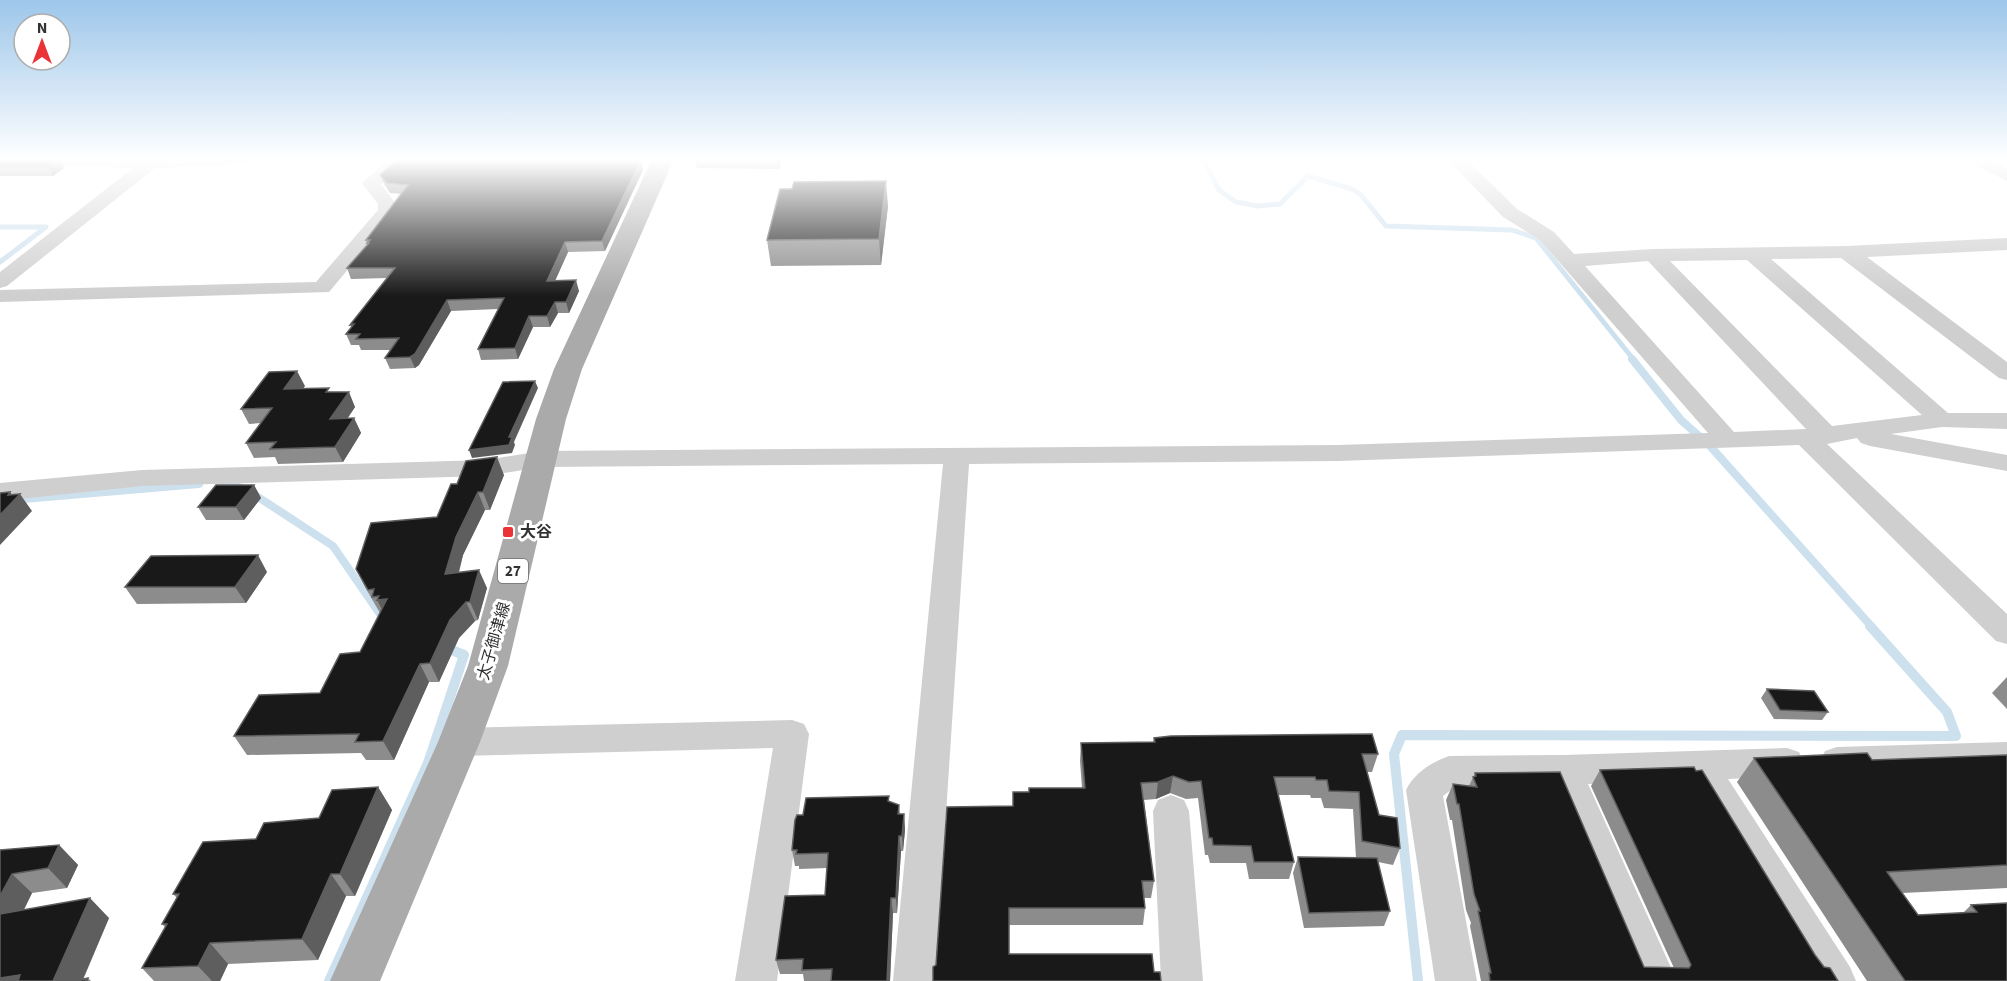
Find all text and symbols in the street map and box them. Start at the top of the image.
north arrow [12,12,72,72]
text: N [37,17,47,39]
place label: 大谷 [520,521,552,543]
marker: 大谷 [501,525,515,539]
road number: 27 [498,559,528,583]
street label: 太子御津線 [472,600,516,682]

